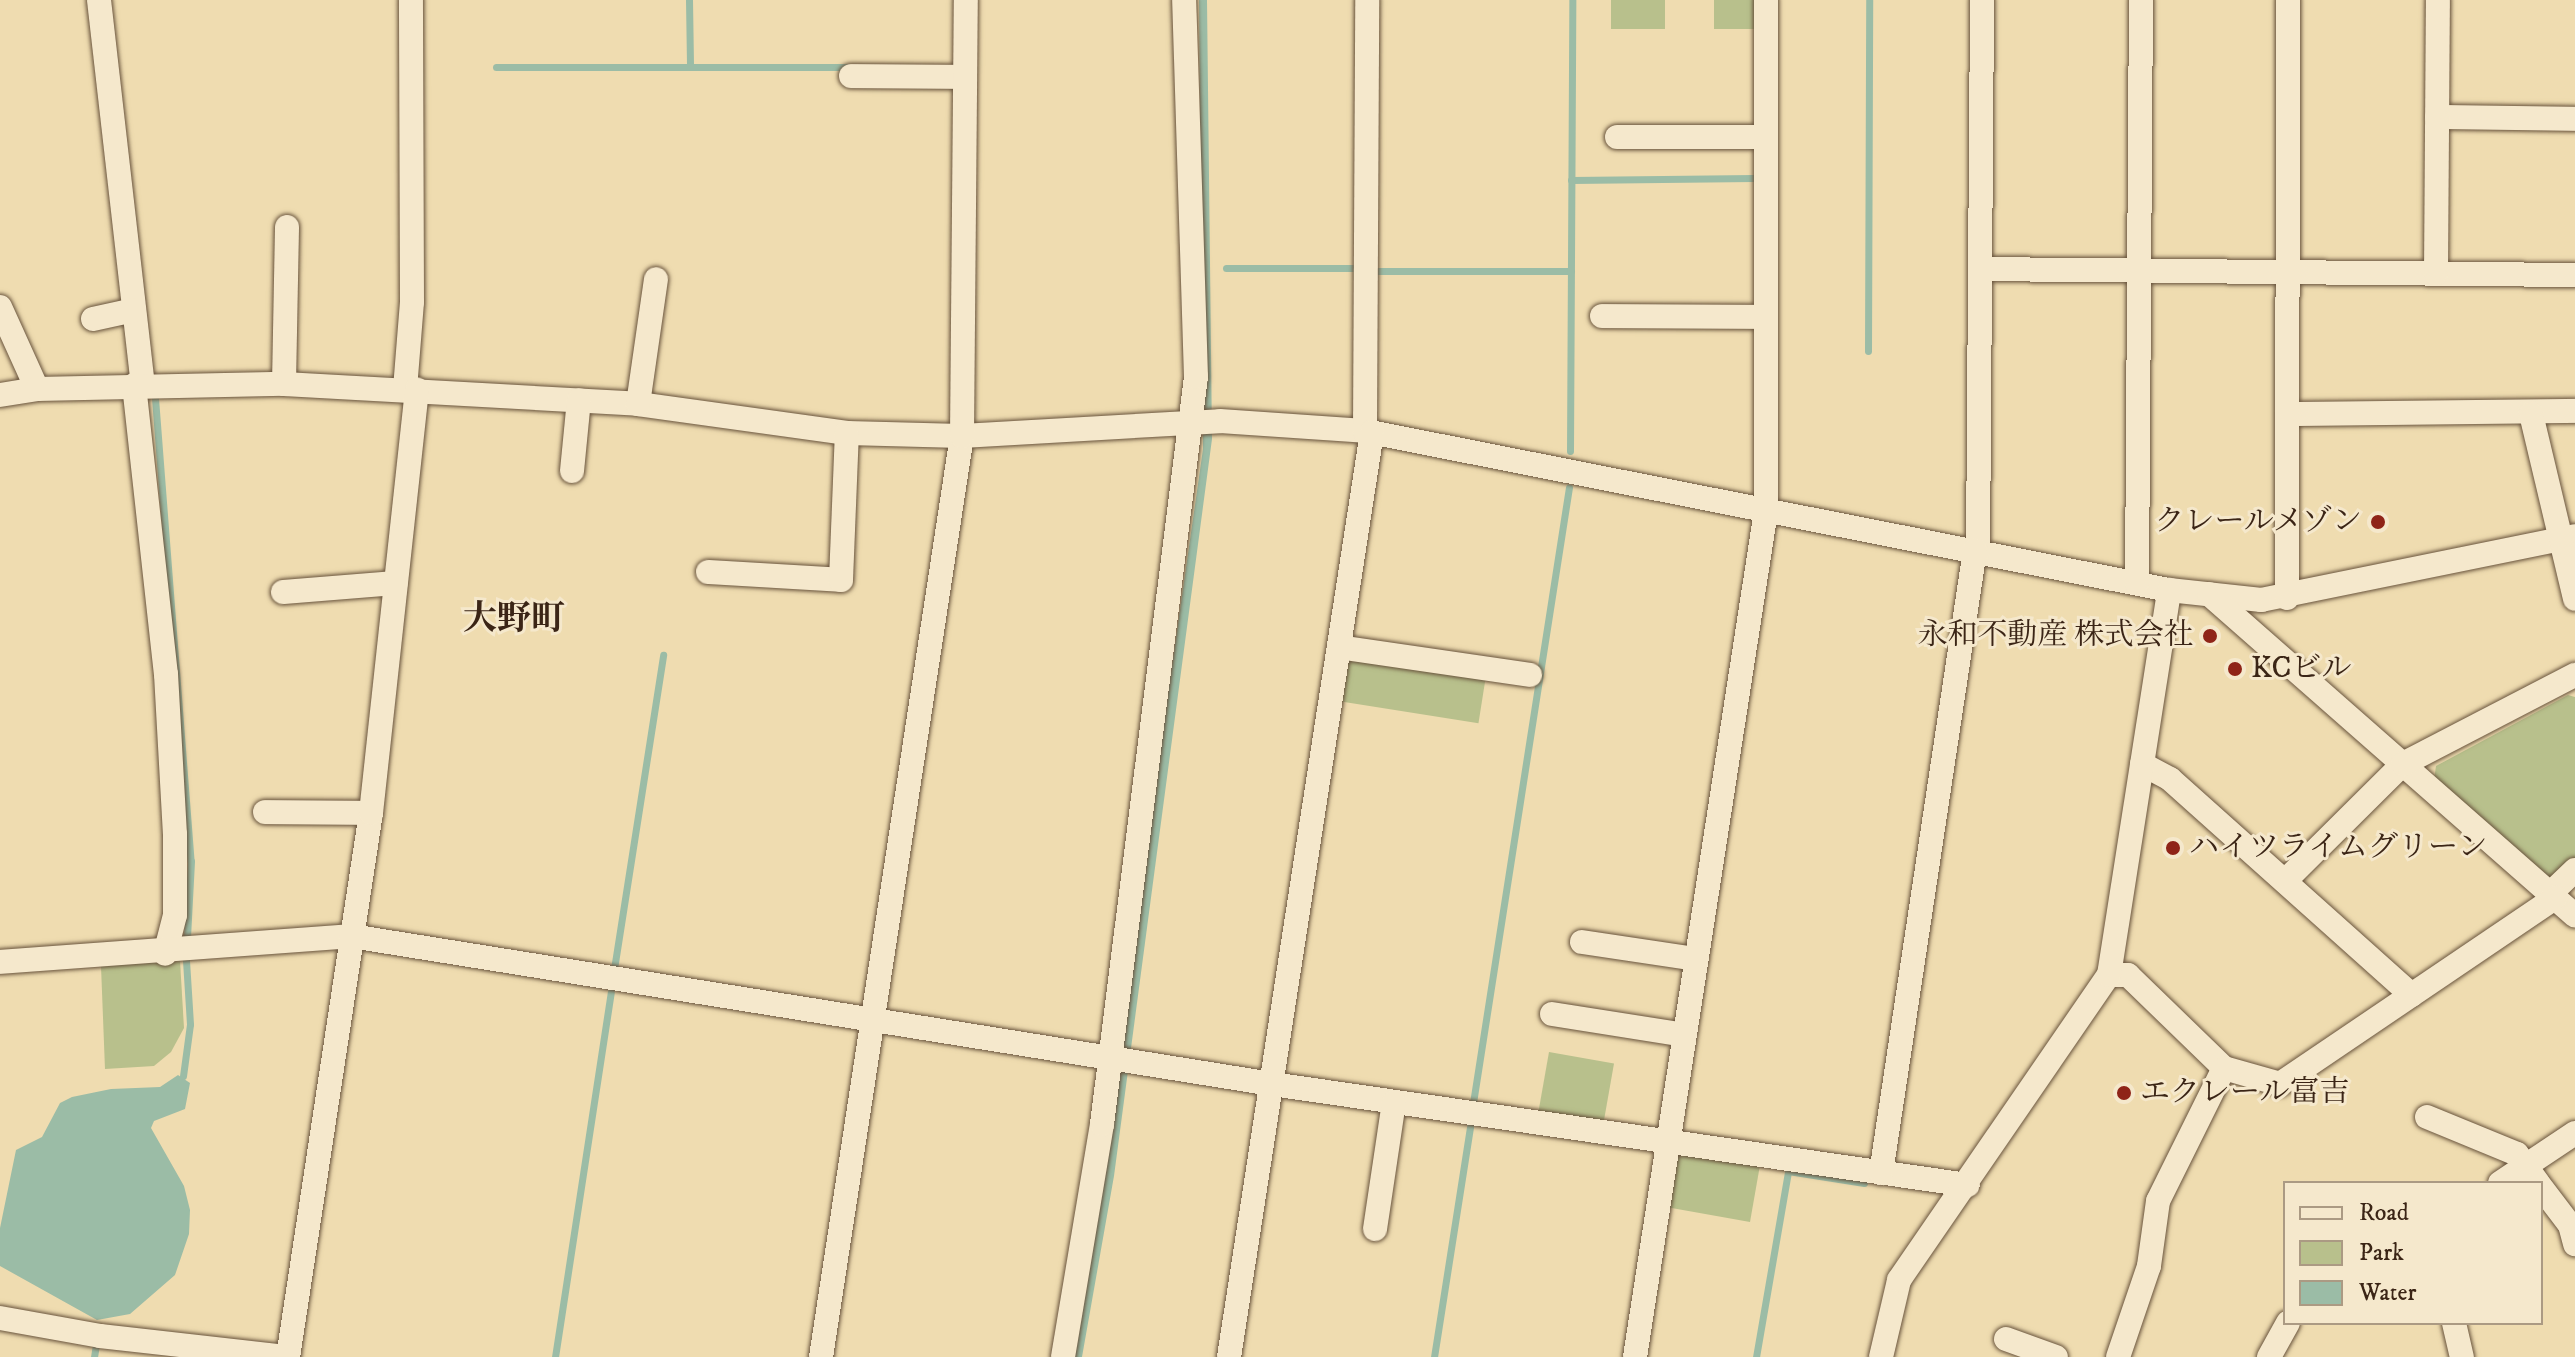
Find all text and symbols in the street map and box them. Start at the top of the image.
place label: クレールメゾン [2152,504,2362,540]
marker: クレールメゾン [2369,513,2387,531]
district label: 大野町 [463,600,565,640]
place label: 永和不動産 株式会社 [1918,618,2194,654]
marker: 永和不動産 株式会社 [2201,627,2219,645]
place label: KCビル [2251,651,2351,687]
marker: KCビル [2226,660,2244,678]
place label: ハイツライムグリーン [2189,830,2489,866]
marker: ハイツライムグリーン [2164,839,2182,857]
place label: エクレール富吉 [2140,1075,2350,1111]
marker: エクレール富吉 [2115,1084,2133,1102]
legend [2283,1181,2543,1325]
text: Road [2359,1198,2409,1228]
text: Park [2359,1238,2404,1268]
text: Water [2359,1278,2416,1308]

